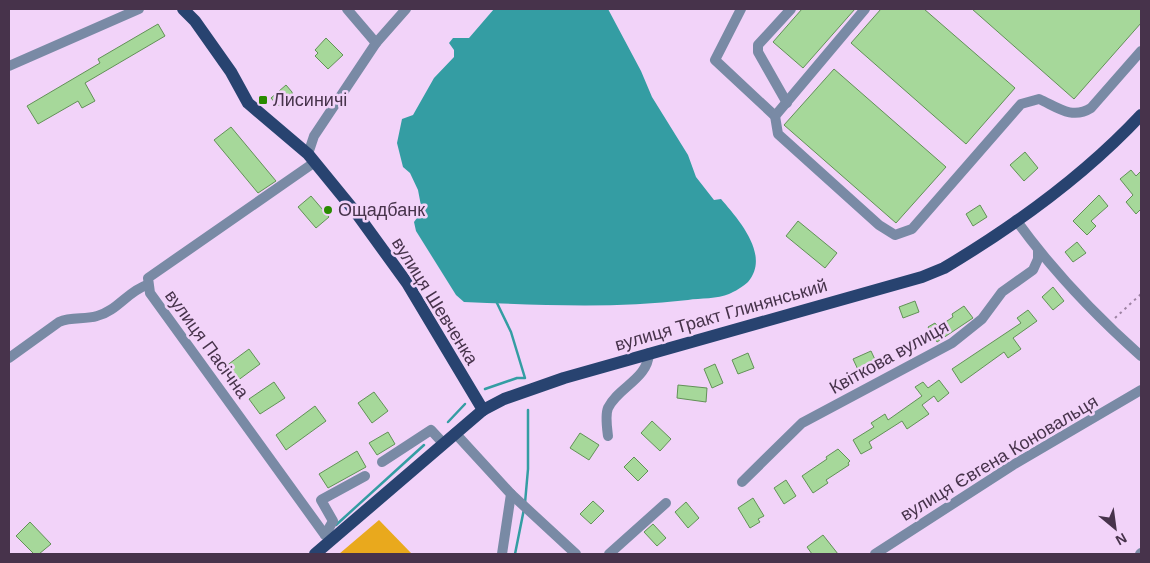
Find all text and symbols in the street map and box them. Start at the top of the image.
place label: Лисиничі [273,90,347,110]
marker: Лисиничі [257,94,269,106]
place label: Ощадбанк [338,200,425,220]
marker: Ощадбанк [322,204,334,216]
street label: вулиця Шевченка [388,234,483,369]
street label: вулиця Тракт Глинянський [613,275,829,355]
street label: вулиця Пасічна [161,286,253,403]
street label: Квіткова вулиця [826,316,952,398]
street label: вулиця Євгена Коновальця [897,391,1101,525]
north arrow [1090,503,1140,553]
text: N [1113,530,1130,549]

